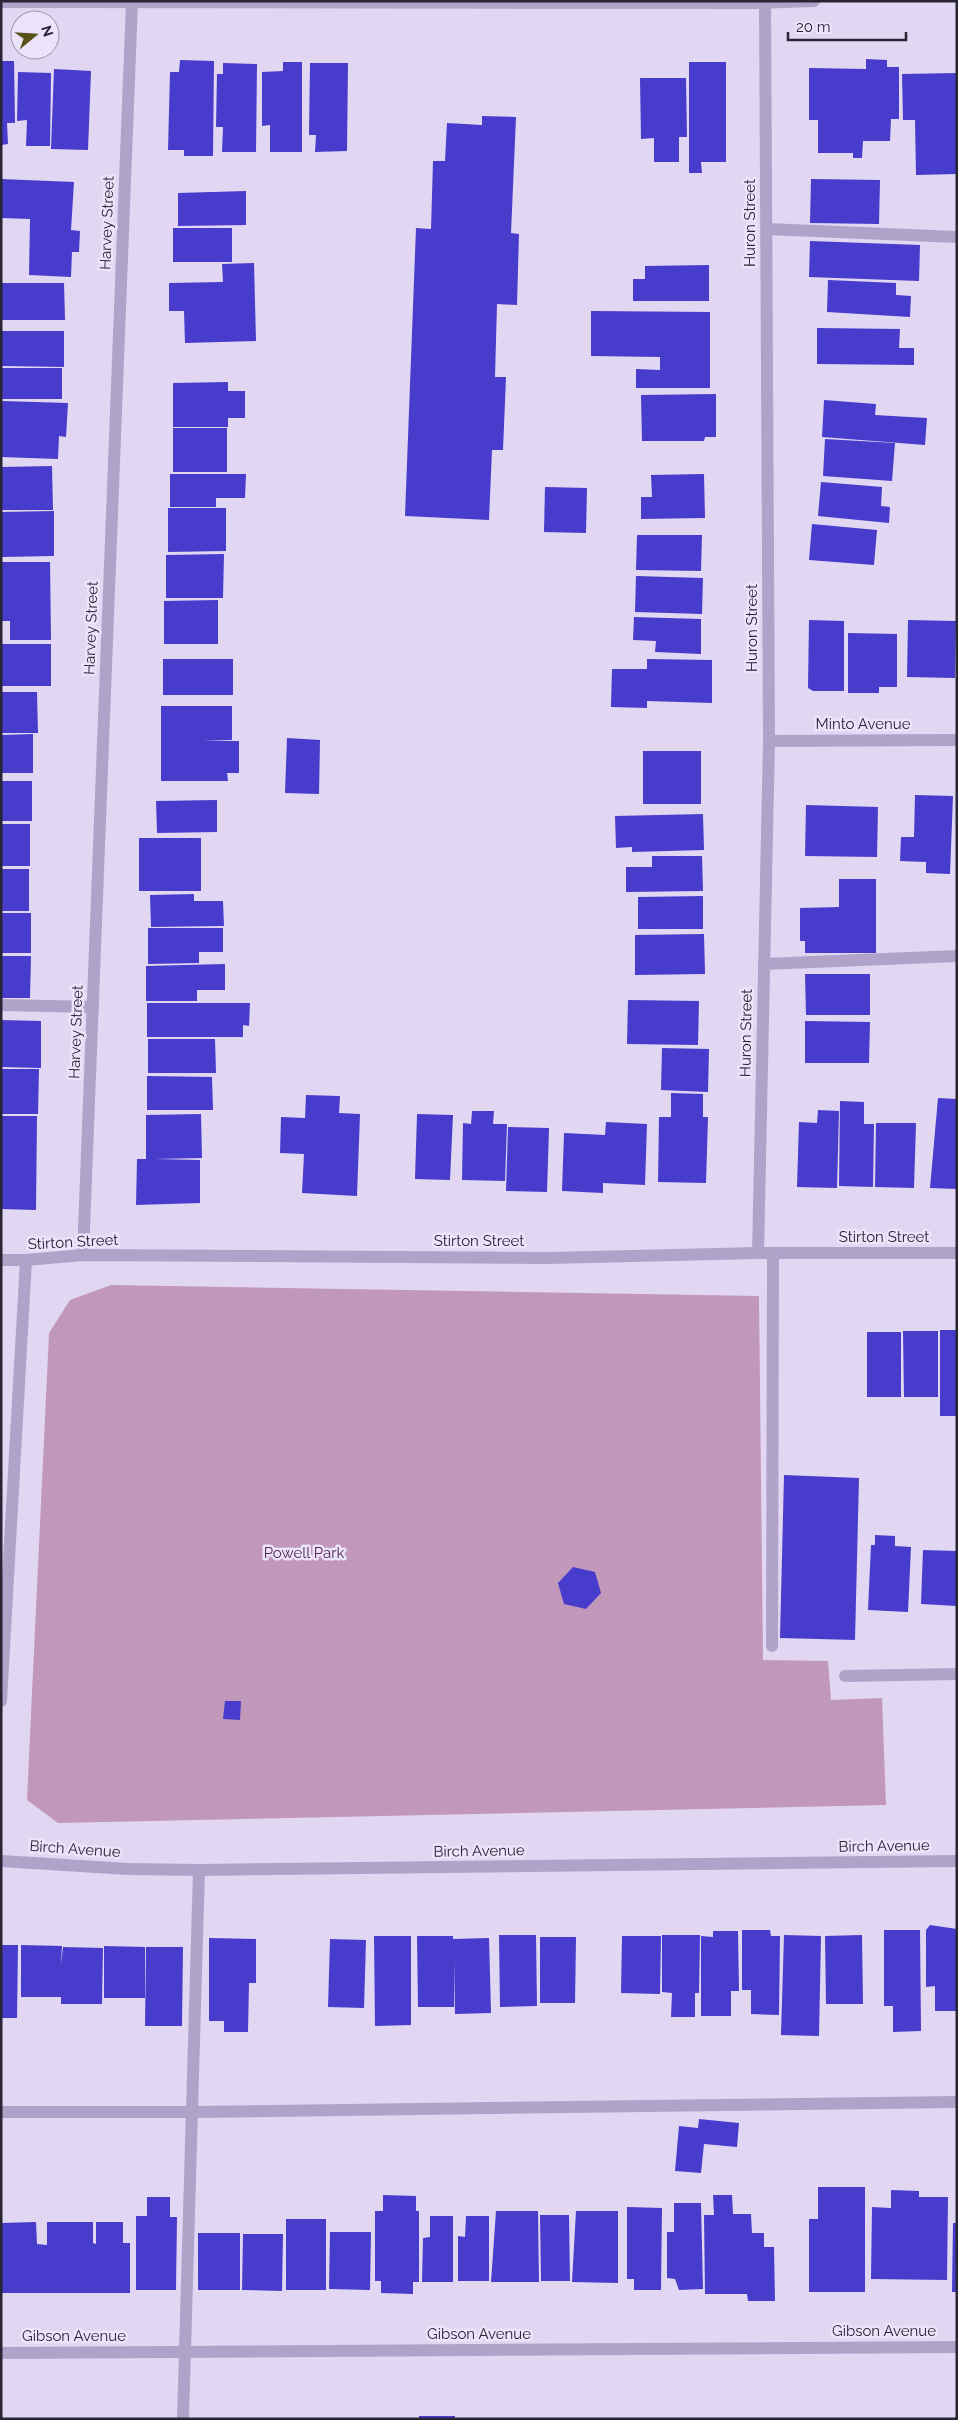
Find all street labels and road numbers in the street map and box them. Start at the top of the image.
street label: Harvey Street [96,176,118,270]
street label: Huron Street [741,179,759,267]
street label: Harvey Street [80,581,102,675]
street label: Huron Street [743,584,761,672]
street label: Minto Avenue [816,715,911,733]
street label: Harvey Street [65,985,87,1079]
street label: Huron Street [736,989,756,1077]
street label: Stirton Street [839,1228,929,1246]
street label: Stirton Street [27,1231,119,1253]
street label: Stirton Street [434,1232,524,1250]
street label: Birch Avenue [838,1836,930,1856]
street label: Birch Avenue [29,1837,121,1861]
street label: Birch Avenue [433,1841,525,1861]
street label: Gibson Avenue [832,2322,936,2340]
street label: Gibson Avenue [427,2325,531,2343]
street label: Gibson Avenue [22,2327,126,2345]

